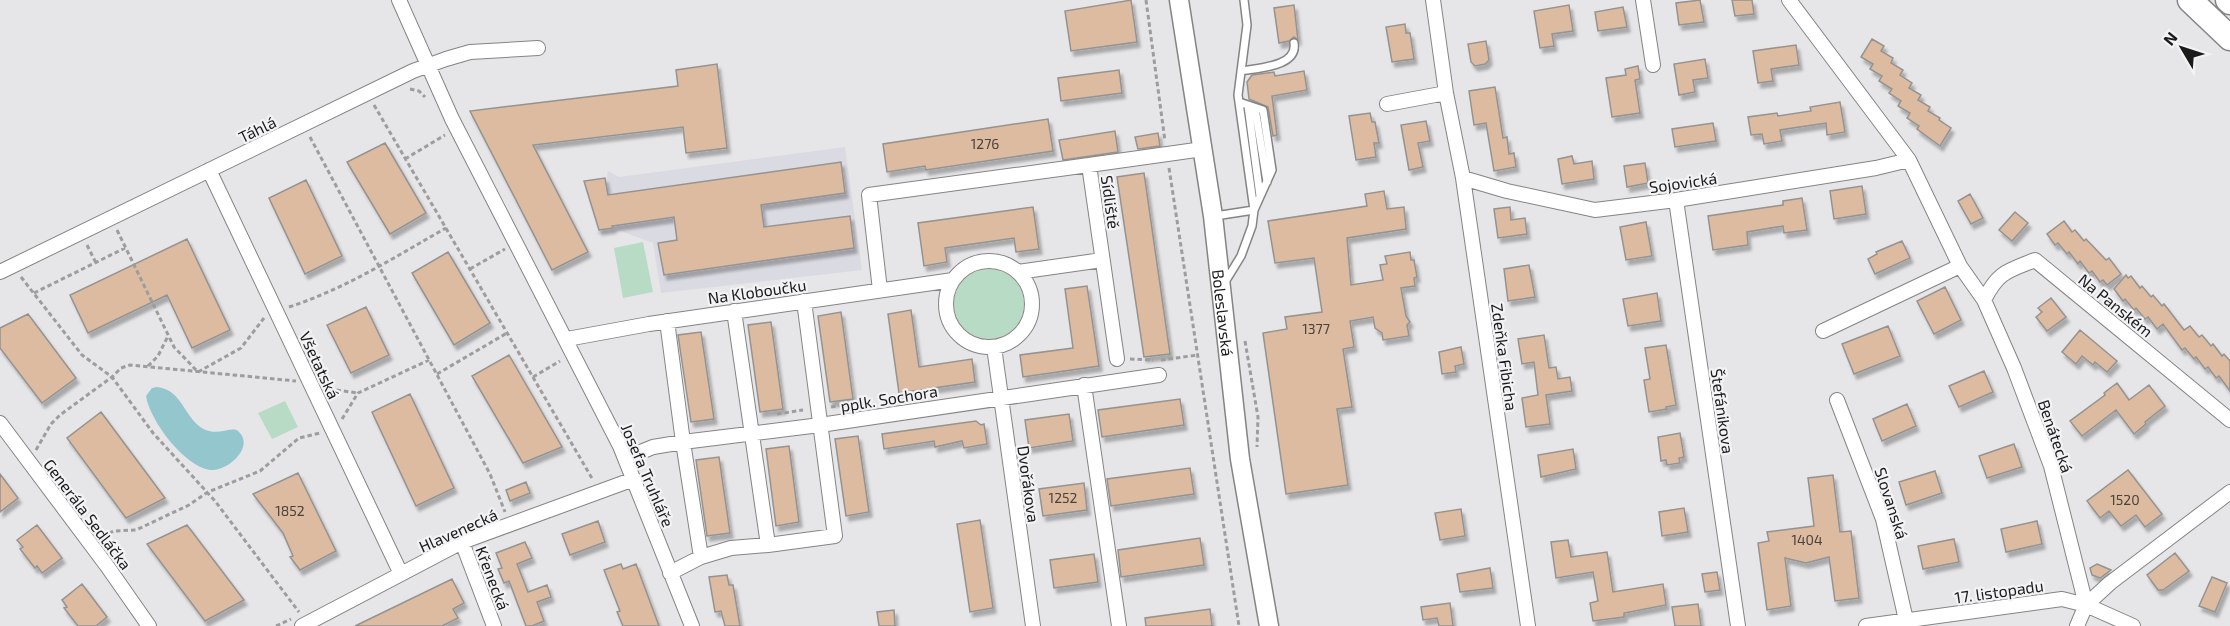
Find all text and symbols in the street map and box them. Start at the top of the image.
north arrow [2152,18,2212,78]
text: N [2159,28,2181,49]
street label: Táhlá [235,112,279,146]
house number: 1276 [971,135,999,152]
street label: Sojovická [1648,168,1718,197]
street label: Sídliště [1098,174,1124,230]
street label: Boleslavská [1209,268,1238,357]
street label: Na Panském [2075,269,2157,341]
street label: Na Kloboučku [706,275,808,307]
street label: Zdeňka Fibicha [1488,302,1522,412]
house number: 1377 [1302,320,1330,337]
street label: Všetatská [296,328,344,402]
street label: Štefánikova [1708,367,1738,455]
street label: pplk. Sochora [839,381,939,415]
street label: Benátecká [2035,397,2077,475]
street label: Josefa Truhláře [618,421,678,529]
street label: Dvořákova [1014,444,1044,524]
street label: Generála Sedláčka [40,455,136,573]
street label: Slovanská [1871,465,1913,541]
house number: 1252 [1049,489,1078,506]
house number: 1520 [2110,491,2140,508]
house number: 1852 [275,502,305,519]
street label: Hlavenecká [416,504,500,556]
house number: 1404 [1791,531,1823,548]
street label: Křenecká [472,543,514,613]
street label: 17. listopadu [1953,575,2045,607]

